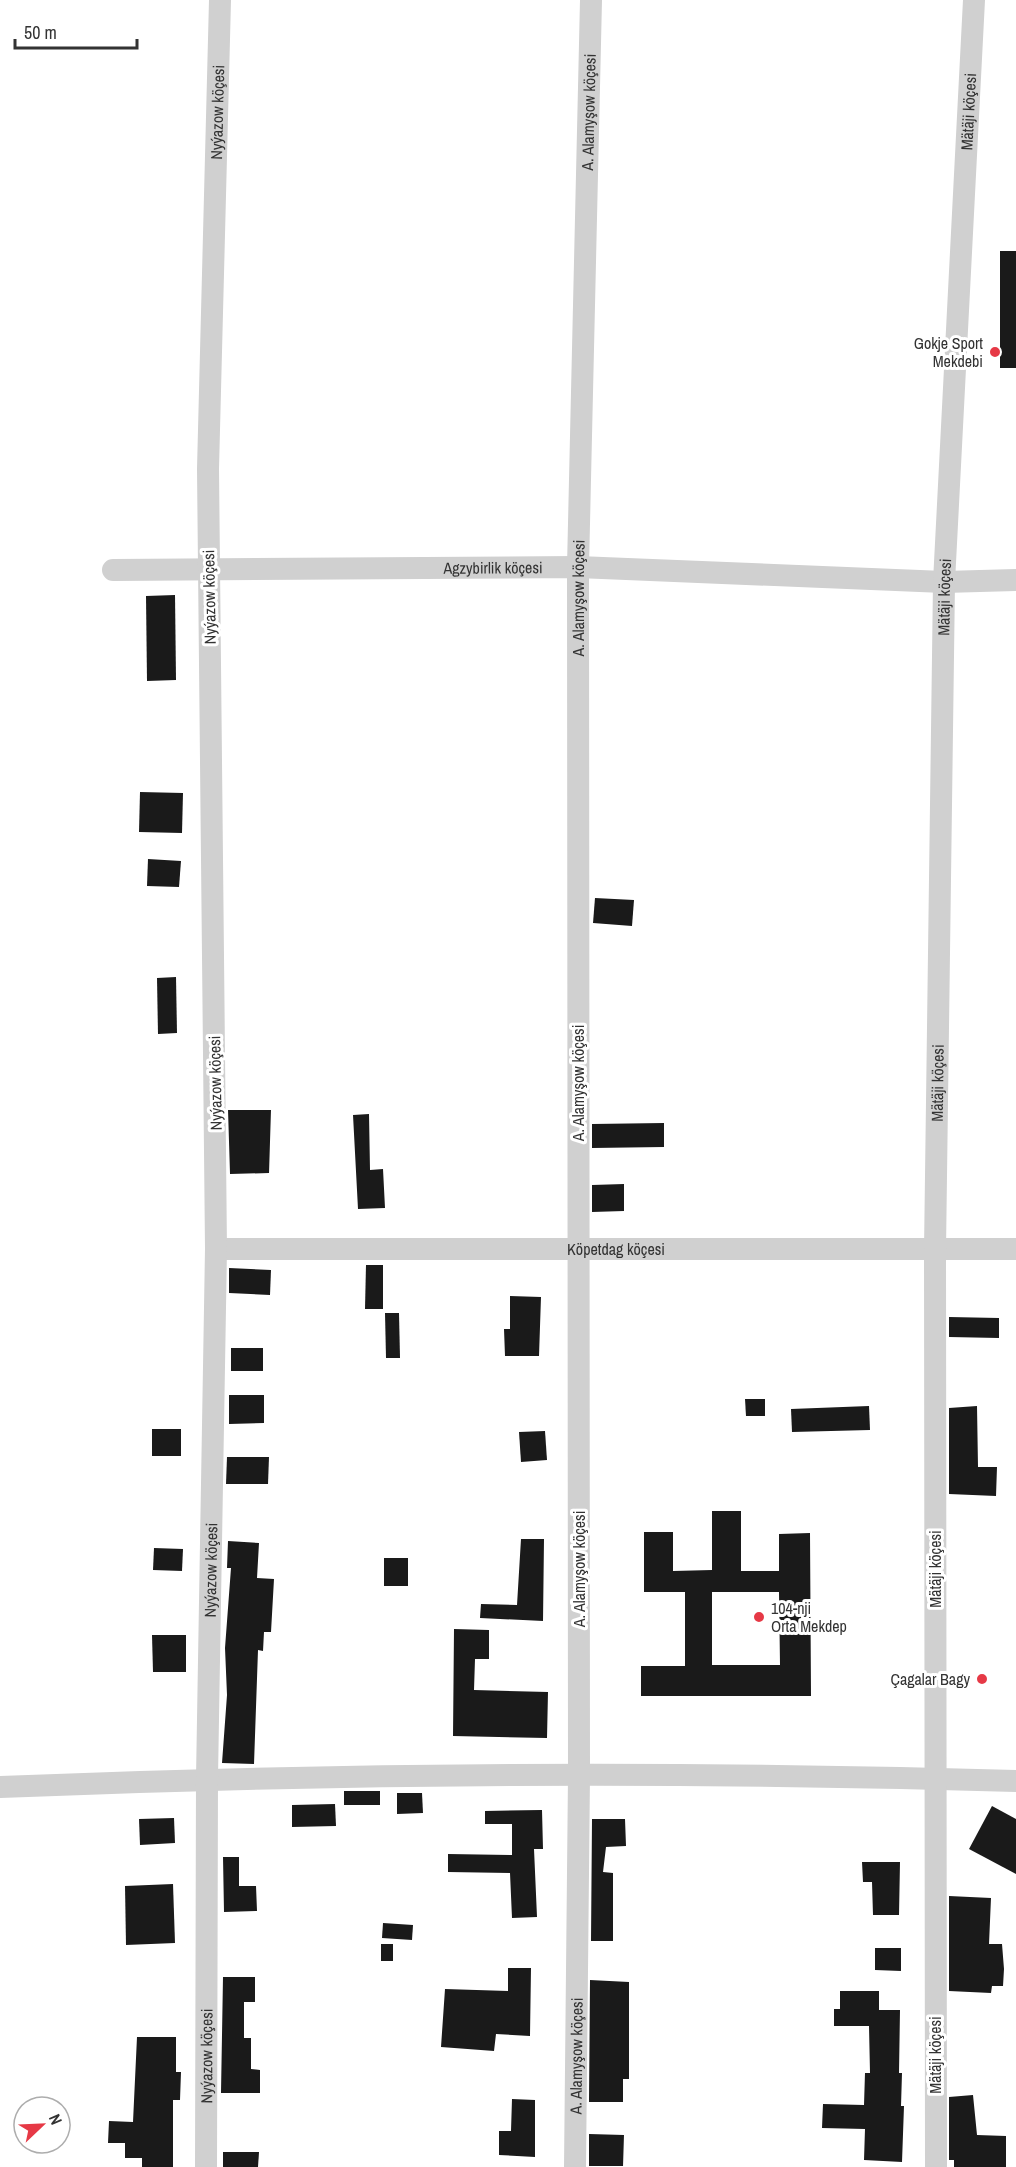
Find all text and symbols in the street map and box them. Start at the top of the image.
scale bar [15,12,136,50]
text: 50 m [24,20,57,45]
street label: A. Alamyşow köçesi [576,54,601,172]
street label: Nyýazow köçesi [205,65,229,160]
street label: Mätäji köçesi [955,72,981,151]
place label: Gokje Sport Mekdebi [914,332,983,372]
marker: Gokje Sport Mekdebi [988,345,1002,359]
street label: A. Alamyşow köçesi [567,539,590,657]
street label: Nyýazow köçesi [197,549,221,645]
street label: Agzybirlik köçesi [442,556,543,579]
street label: Mätäji köçesi [932,558,956,636]
street label: A. Alamyşow köçesi [567,1025,589,1142]
street label: Nyýazow köçesi [203,1035,227,1131]
street label: Mätäji köçesi [926,1044,949,1122]
street label: Köpetdag köçesi [567,1238,665,1260]
street label: A. Alamyşow köçesi [568,1511,590,1628]
street label: Nyýazow köçesi [199,1522,222,1618]
street label: Mätäji köçesi [924,1530,946,1608]
place label: 104-nji Orta Mekdep [771,1597,847,1637]
marker: 104-nji Orta Mekdep [752,1610,766,1624]
place label: Çagalar Bagy [891,1668,970,1690]
marker: Çagalar Bagy [975,1672,989,1686]
street label: A. Alamyşow köçesi [565,1998,588,2116]
street label: Nyýazow köçesi [195,2009,217,2103]
street label: Mätäji köçesi [924,2016,946,2094]
north arrow [12,2095,72,2155]
text: N [44,2110,68,2128]

